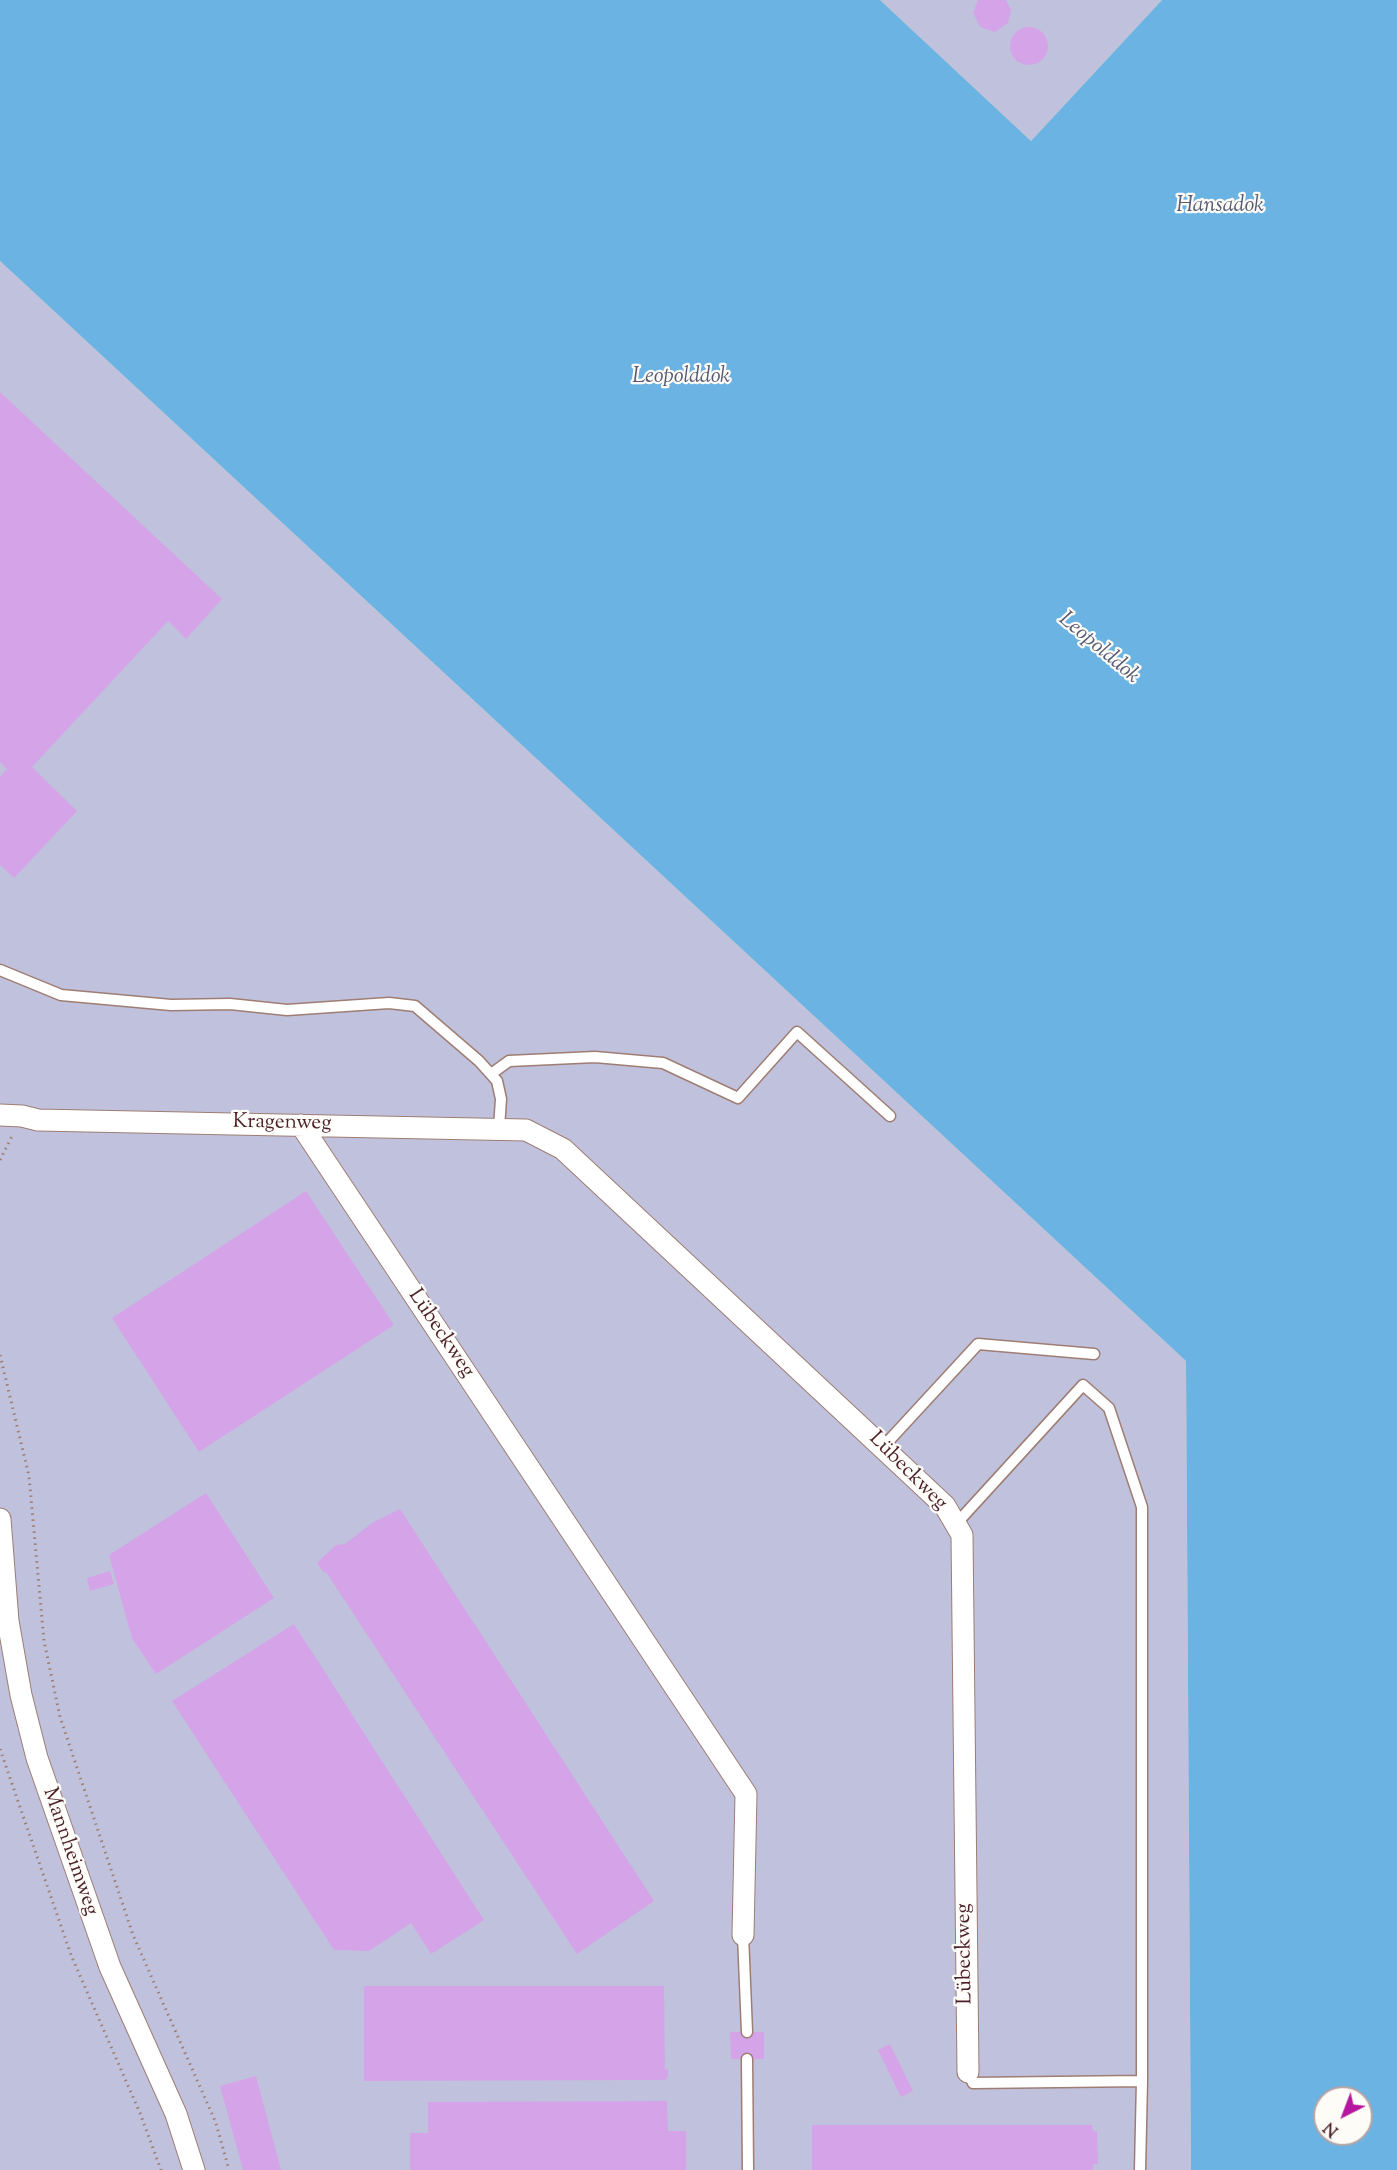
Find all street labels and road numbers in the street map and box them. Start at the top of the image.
street label: Kragenweg [232,1111,332,1137]
street label: Lübeckweg [401,1285,479,1383]
street label: Lübeckweg [862,1427,952,1517]
street label: Mannheimweg [35,1785,103,1919]
street label: Lübeckweg [953,1903,979,2005]

